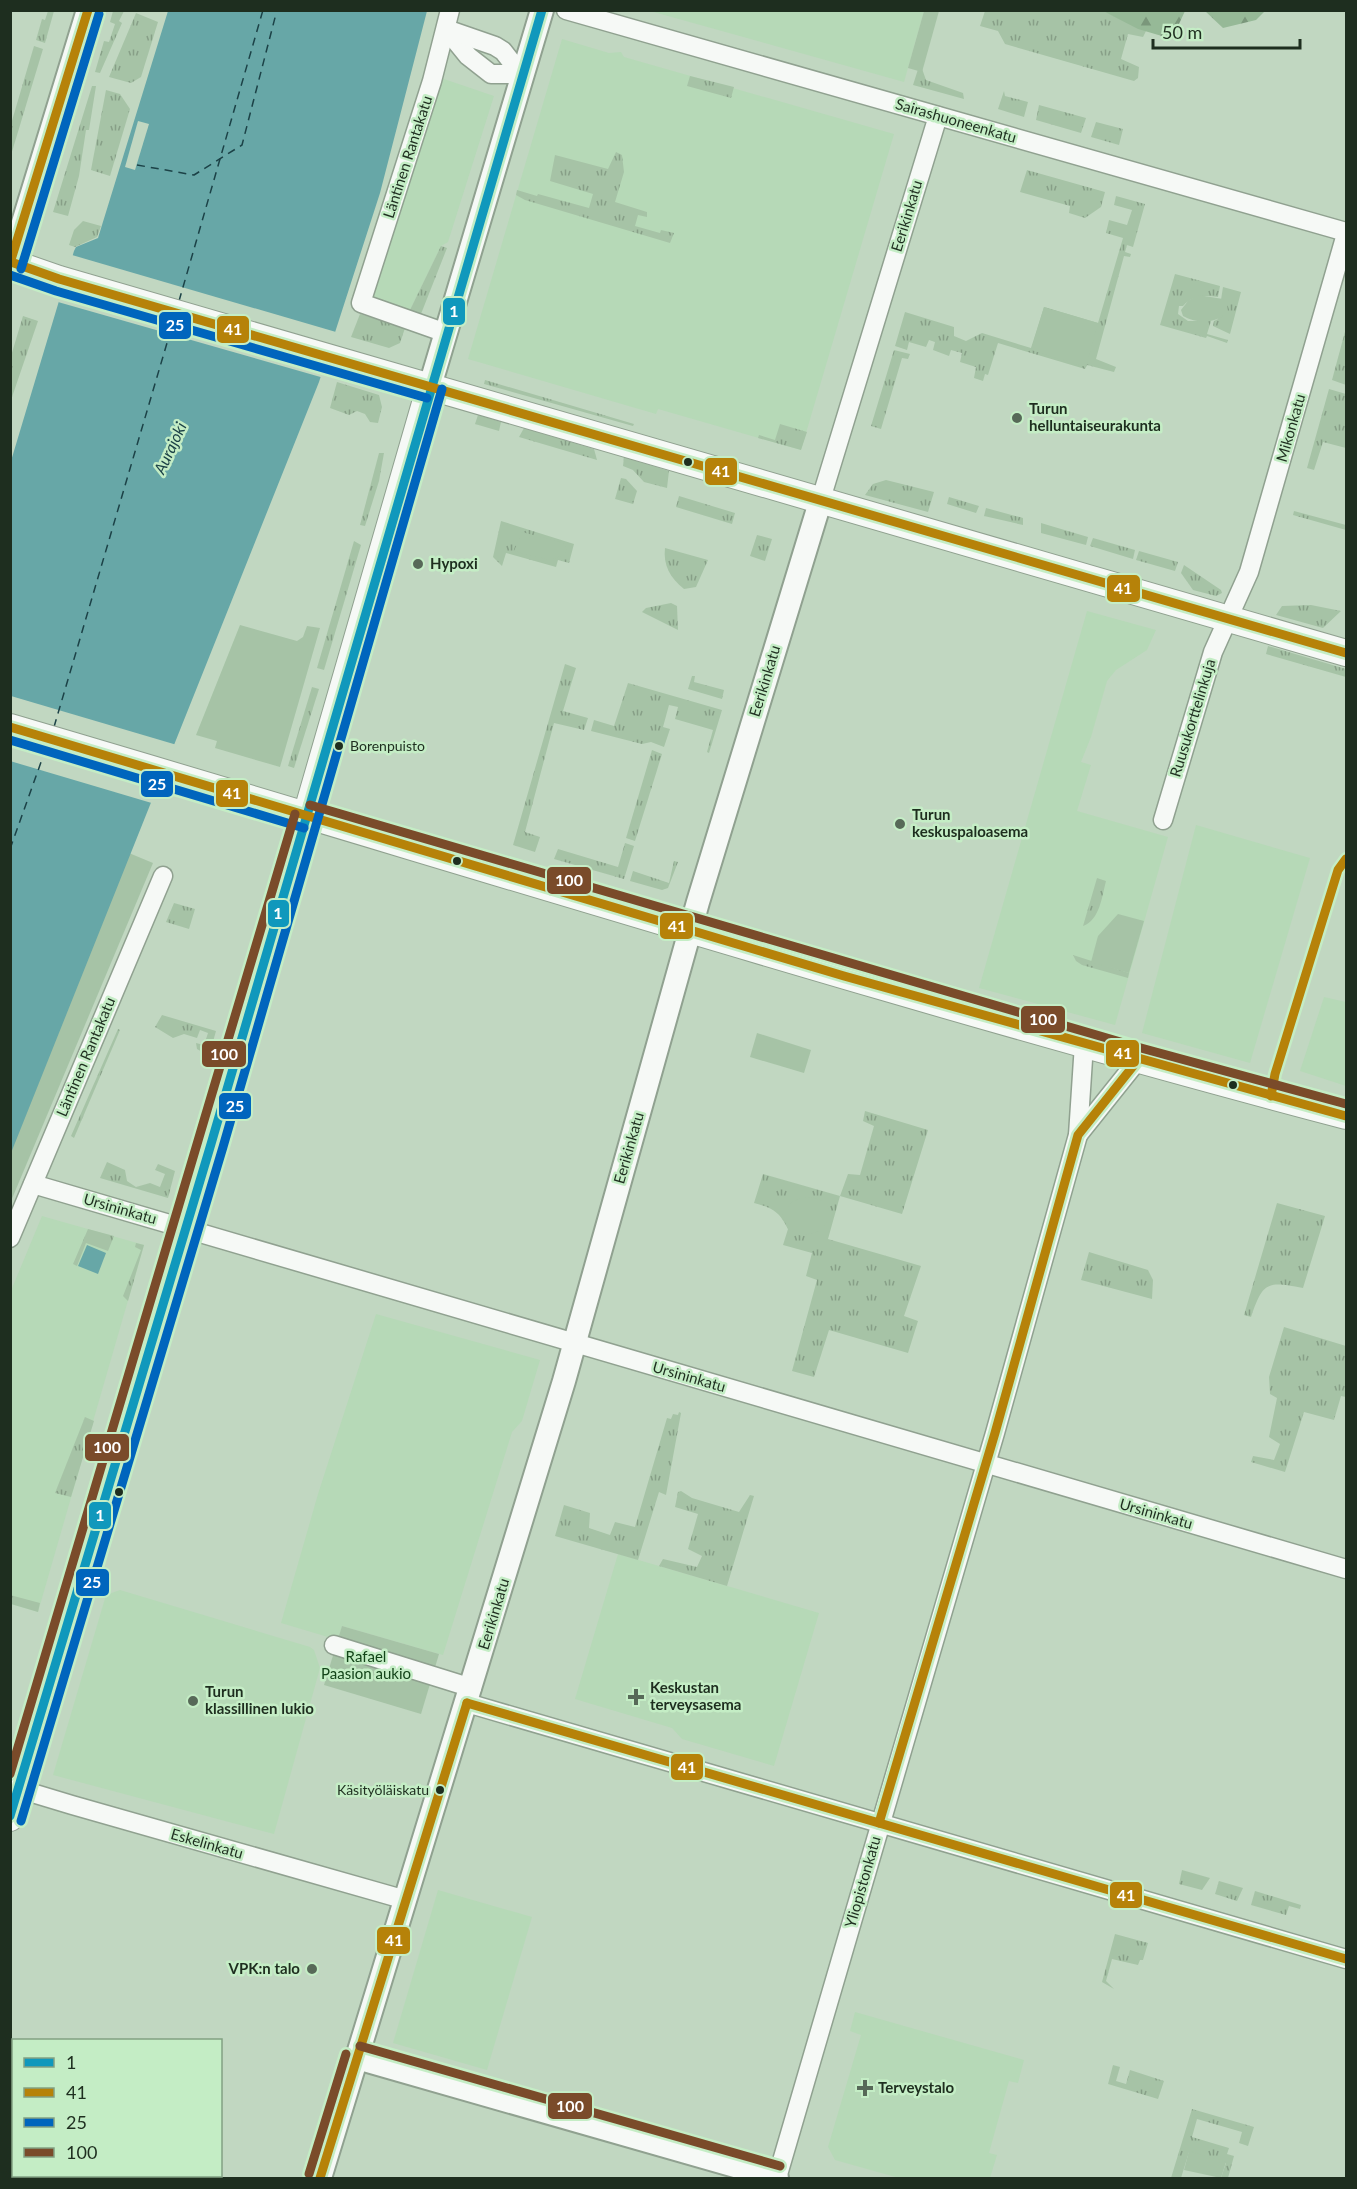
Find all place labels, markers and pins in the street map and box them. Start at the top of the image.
place label: Turun helluntaiseurakunta [1029,399,1161,434]
marker: Turun helluntaiseurakunta [1010,411,1024,425]
unlabelled marker [682,456,694,468]
place label: Hypoxi [430,554,478,572]
marker: Hypoxi [411,557,425,571]
place label: Borenpuisto [350,737,425,754]
marker: Borenpuisto [333,740,345,752]
place label: Turun keskuspaloasema [912,805,1028,840]
marker: Turun keskuspaloasema [893,817,907,831]
unlabelled marker [451,855,463,867]
unlabelled marker [1227,1079,1239,1091]
unlabelled marker [113,1486,125,1498]
place label: Keskustan terveysasema [650,1678,741,1713]
place label: Turun klassillinen lukio [205,1682,314,1717]
marker: Keskustan terveysasema [627,1688,645,1706]
marker: Turun klassillinen lukio [186,1694,200,1708]
place label: Käsityöläiskatu [337,1781,429,1798]
marker: Käsityöläiskatu [434,1784,446,1796]
place label: VPK:n talo [228,1959,300,1977]
marker: VPK:n talo [305,1962,319,1976]
place label: Terveystalo [878,2078,955,2096]
marker: Terveystalo [856,2079,874,2097]

